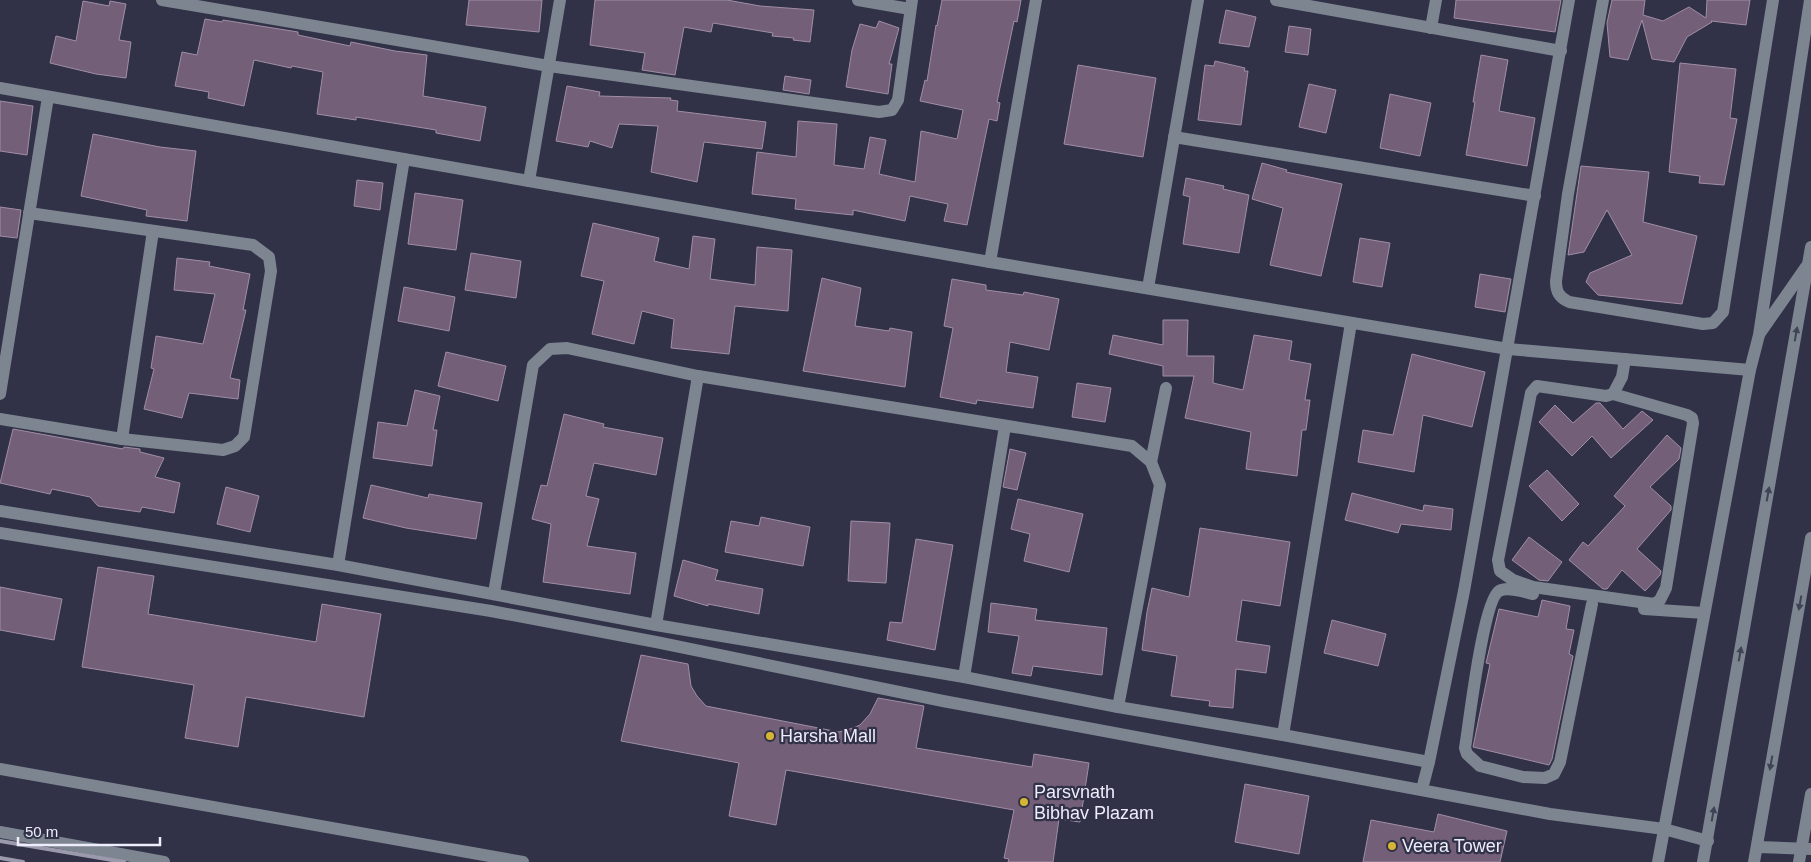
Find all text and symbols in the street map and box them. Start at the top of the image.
one-way arrow [1792,325,1800,341]
one-way arrow [1765,486,1773,502]
one-way arrow [1795,596,1803,612]
one-way arrow [1737,646,1745,662]
place label: Harsha Mall [780,726,876,746]
marker: Harsha Mall [764,730,776,742]
one-way arrow [1767,756,1775,772]
place label: Parsvnath Bibhav Plazam [1034,782,1154,823]
marker: Parsvnath Bibhav Plazam [1018,796,1030,808]
one-way arrow [1709,806,1717,822]
scale bar [18,814,160,846]
text: 50 m [25,823,58,840]
place label: Veera Tower [1402,836,1502,856]
marker: Veera Tower [1386,840,1398,852]

